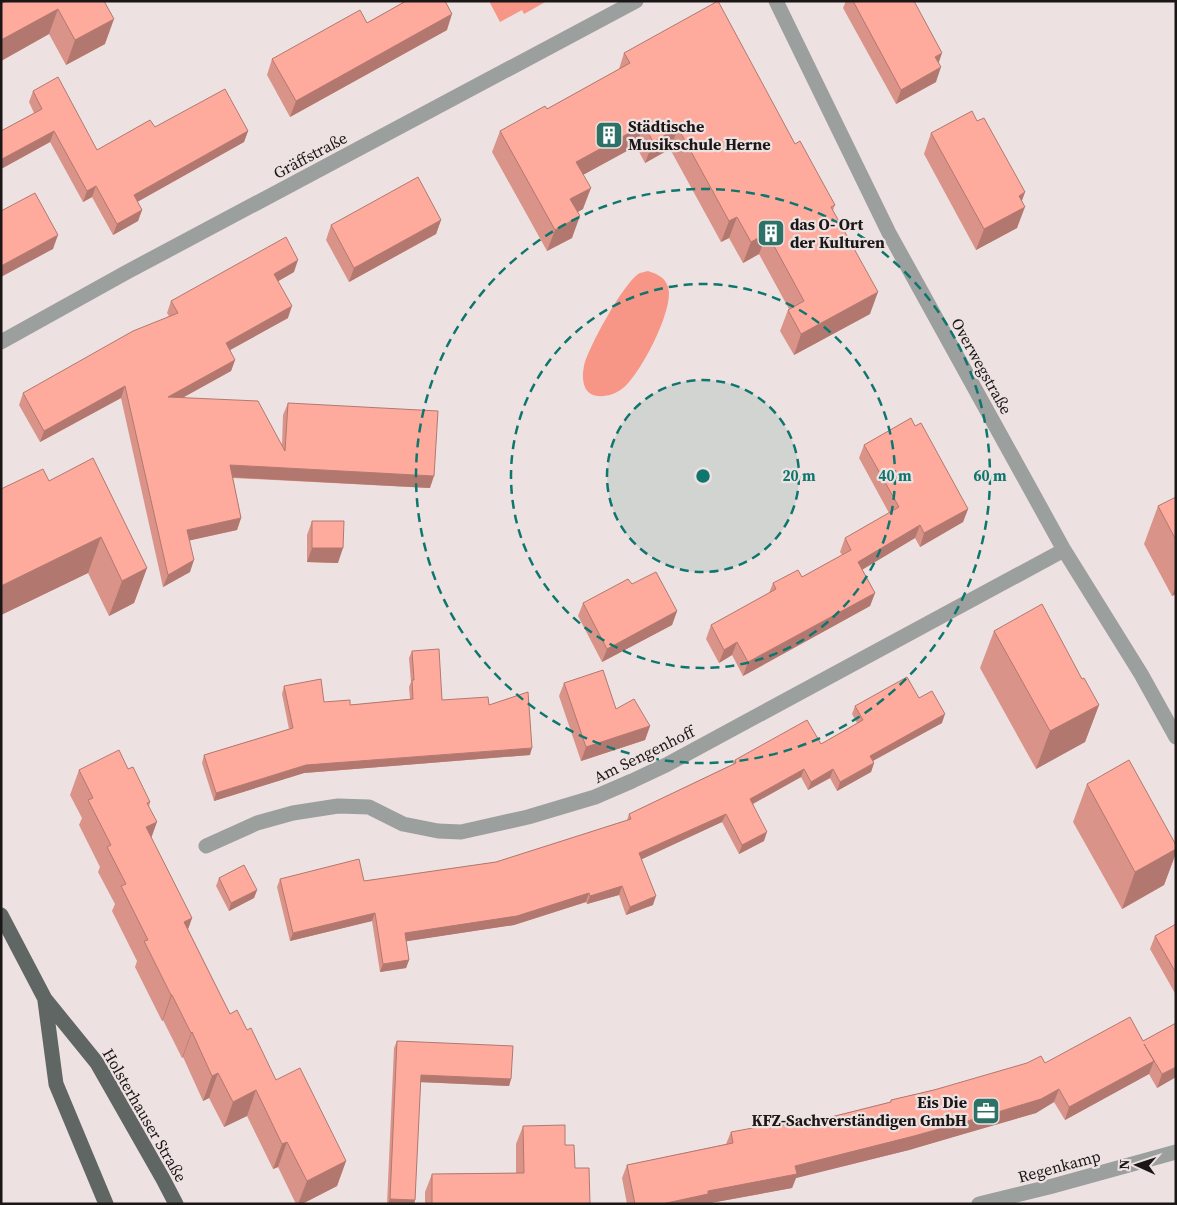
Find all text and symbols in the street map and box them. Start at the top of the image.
place label: Städtische Musikschule Herne [628,115,771,155]
building icon: Städtische Musikschule Herne [594,120,624,150]
street label: Gräffstraße [269,126,351,184]
place label: das O- Ort der Kulturen [790,213,885,253]
building icon: das O- Ort der Kulturen [756,218,786,248]
street label: Overwegstraße [946,314,1018,418]
text: 20 m [782,465,816,486]
text: 40 m [878,465,912,486]
text: 60 m [973,465,1007,486]
centre of rings [694,467,712,485]
street label: Am Sengenhoff [590,719,699,788]
street label: Holsterhauser Straße [98,1044,192,1186]
place label: Eis Die KFZ-Sachverständigen GmbH [751,1091,967,1131]
office icon: Eis Die KFZ-Sachverständigen GmbH [971,1096,1001,1126]
north arrow [1112,1140,1162,1190]
street label: Regenkamp [1015,1144,1103,1188]
text: N [1114,1159,1134,1170]

